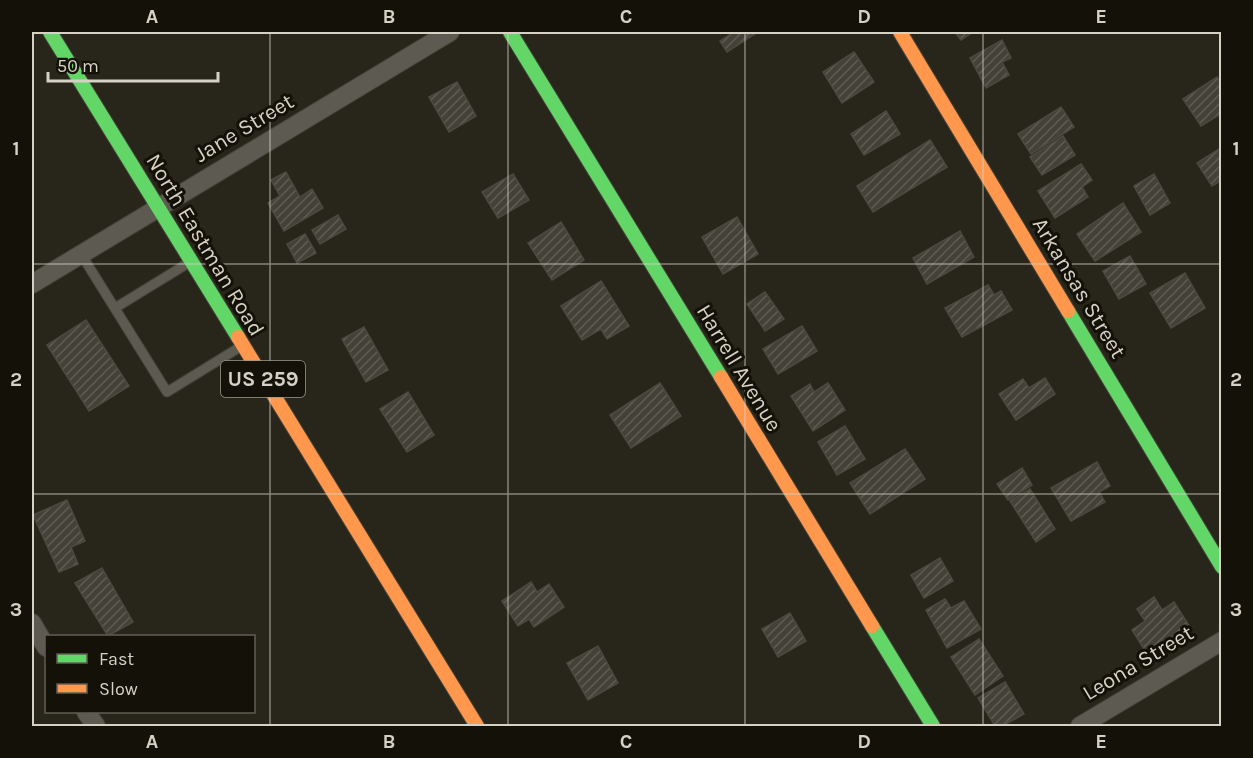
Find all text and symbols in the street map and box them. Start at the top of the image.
text: A [146,5,159,28]
text: B [383,5,395,28]
text: C [620,5,632,28]
text: D [857,5,871,28]
text: E [1095,5,1107,28]
scale bar [48,45,218,83]
text: 50 m [57,55,99,77]
street label: Jane Street [190,88,298,168]
text: 1 [12,137,20,160]
text: 1 [1232,137,1240,160]
street label: North Eastman Road [140,149,270,341]
street label: Arkansas Street [1027,213,1131,363]
street label: Harrell Avenue [691,300,787,436]
road number: US 259 [221,361,305,397]
text: 2 [10,368,22,391]
text: 2 [1230,368,1242,391]
text: 3 [10,598,22,621]
text: 3 [1230,598,1242,621]
street label: Leona Street [1078,620,1198,706]
legend [45,635,255,713]
text: Fast [99,648,134,670]
text: Slow [99,678,138,700]
text: A [146,730,159,753]
text: B [383,730,395,753]
text: C [620,730,632,753]
text: D [857,730,871,753]
text: E [1095,730,1107,753]

